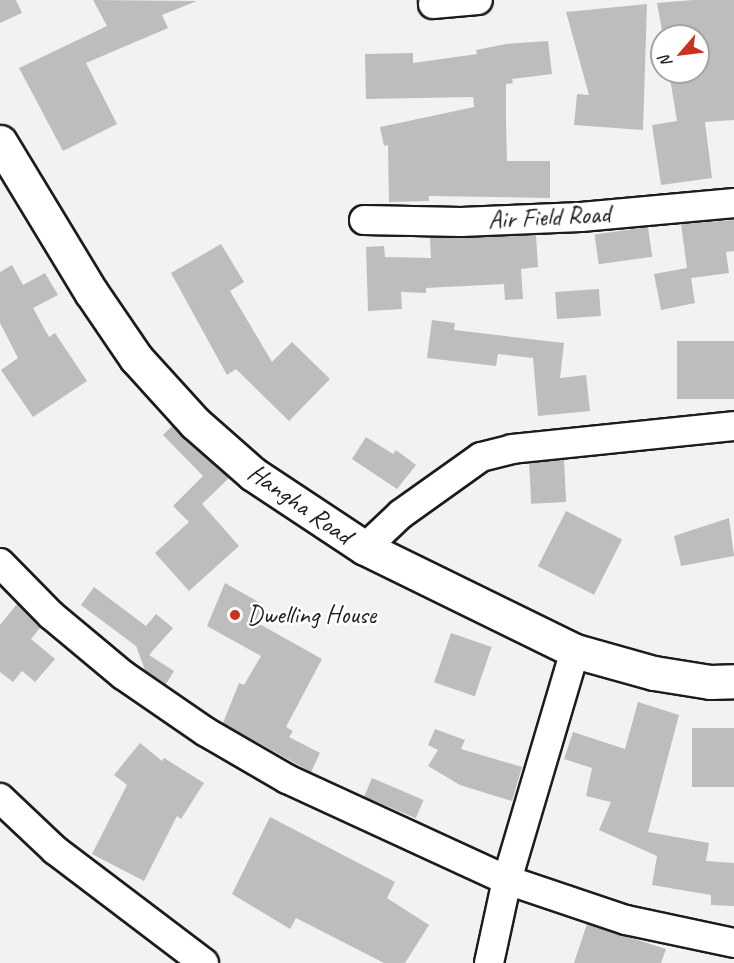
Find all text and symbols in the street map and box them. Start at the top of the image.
north arrow [650,24,710,84]
text: N [655,52,677,71]
street label: Air Field Road [487,198,611,236]
street label: Hangha Road [242,457,358,551]
place label: Dwelling House [247,599,376,631]
marker: Dwelling House [228,608,242,622]

